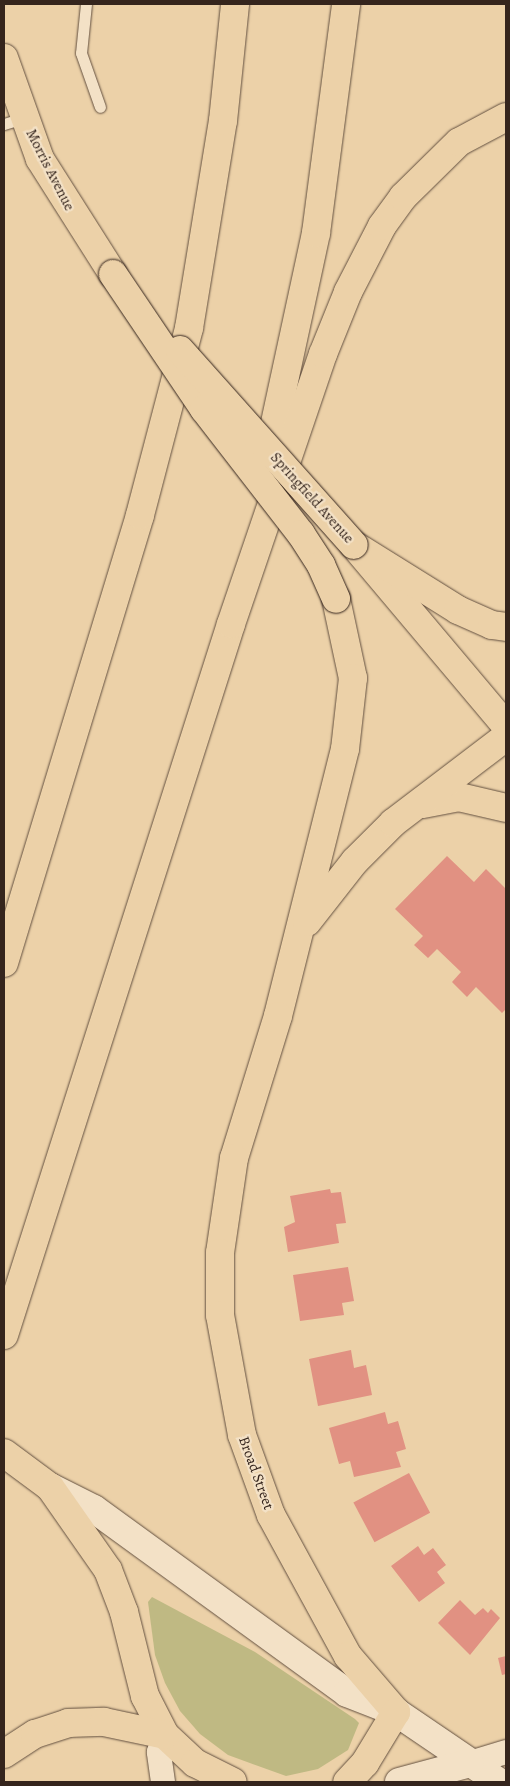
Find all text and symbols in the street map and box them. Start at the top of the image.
street label: Morris Avenue [22,126,78,214]
street label: Springfield Avenue [266,449,358,547]
street label: Broad Street [234,1434,278,1512]

